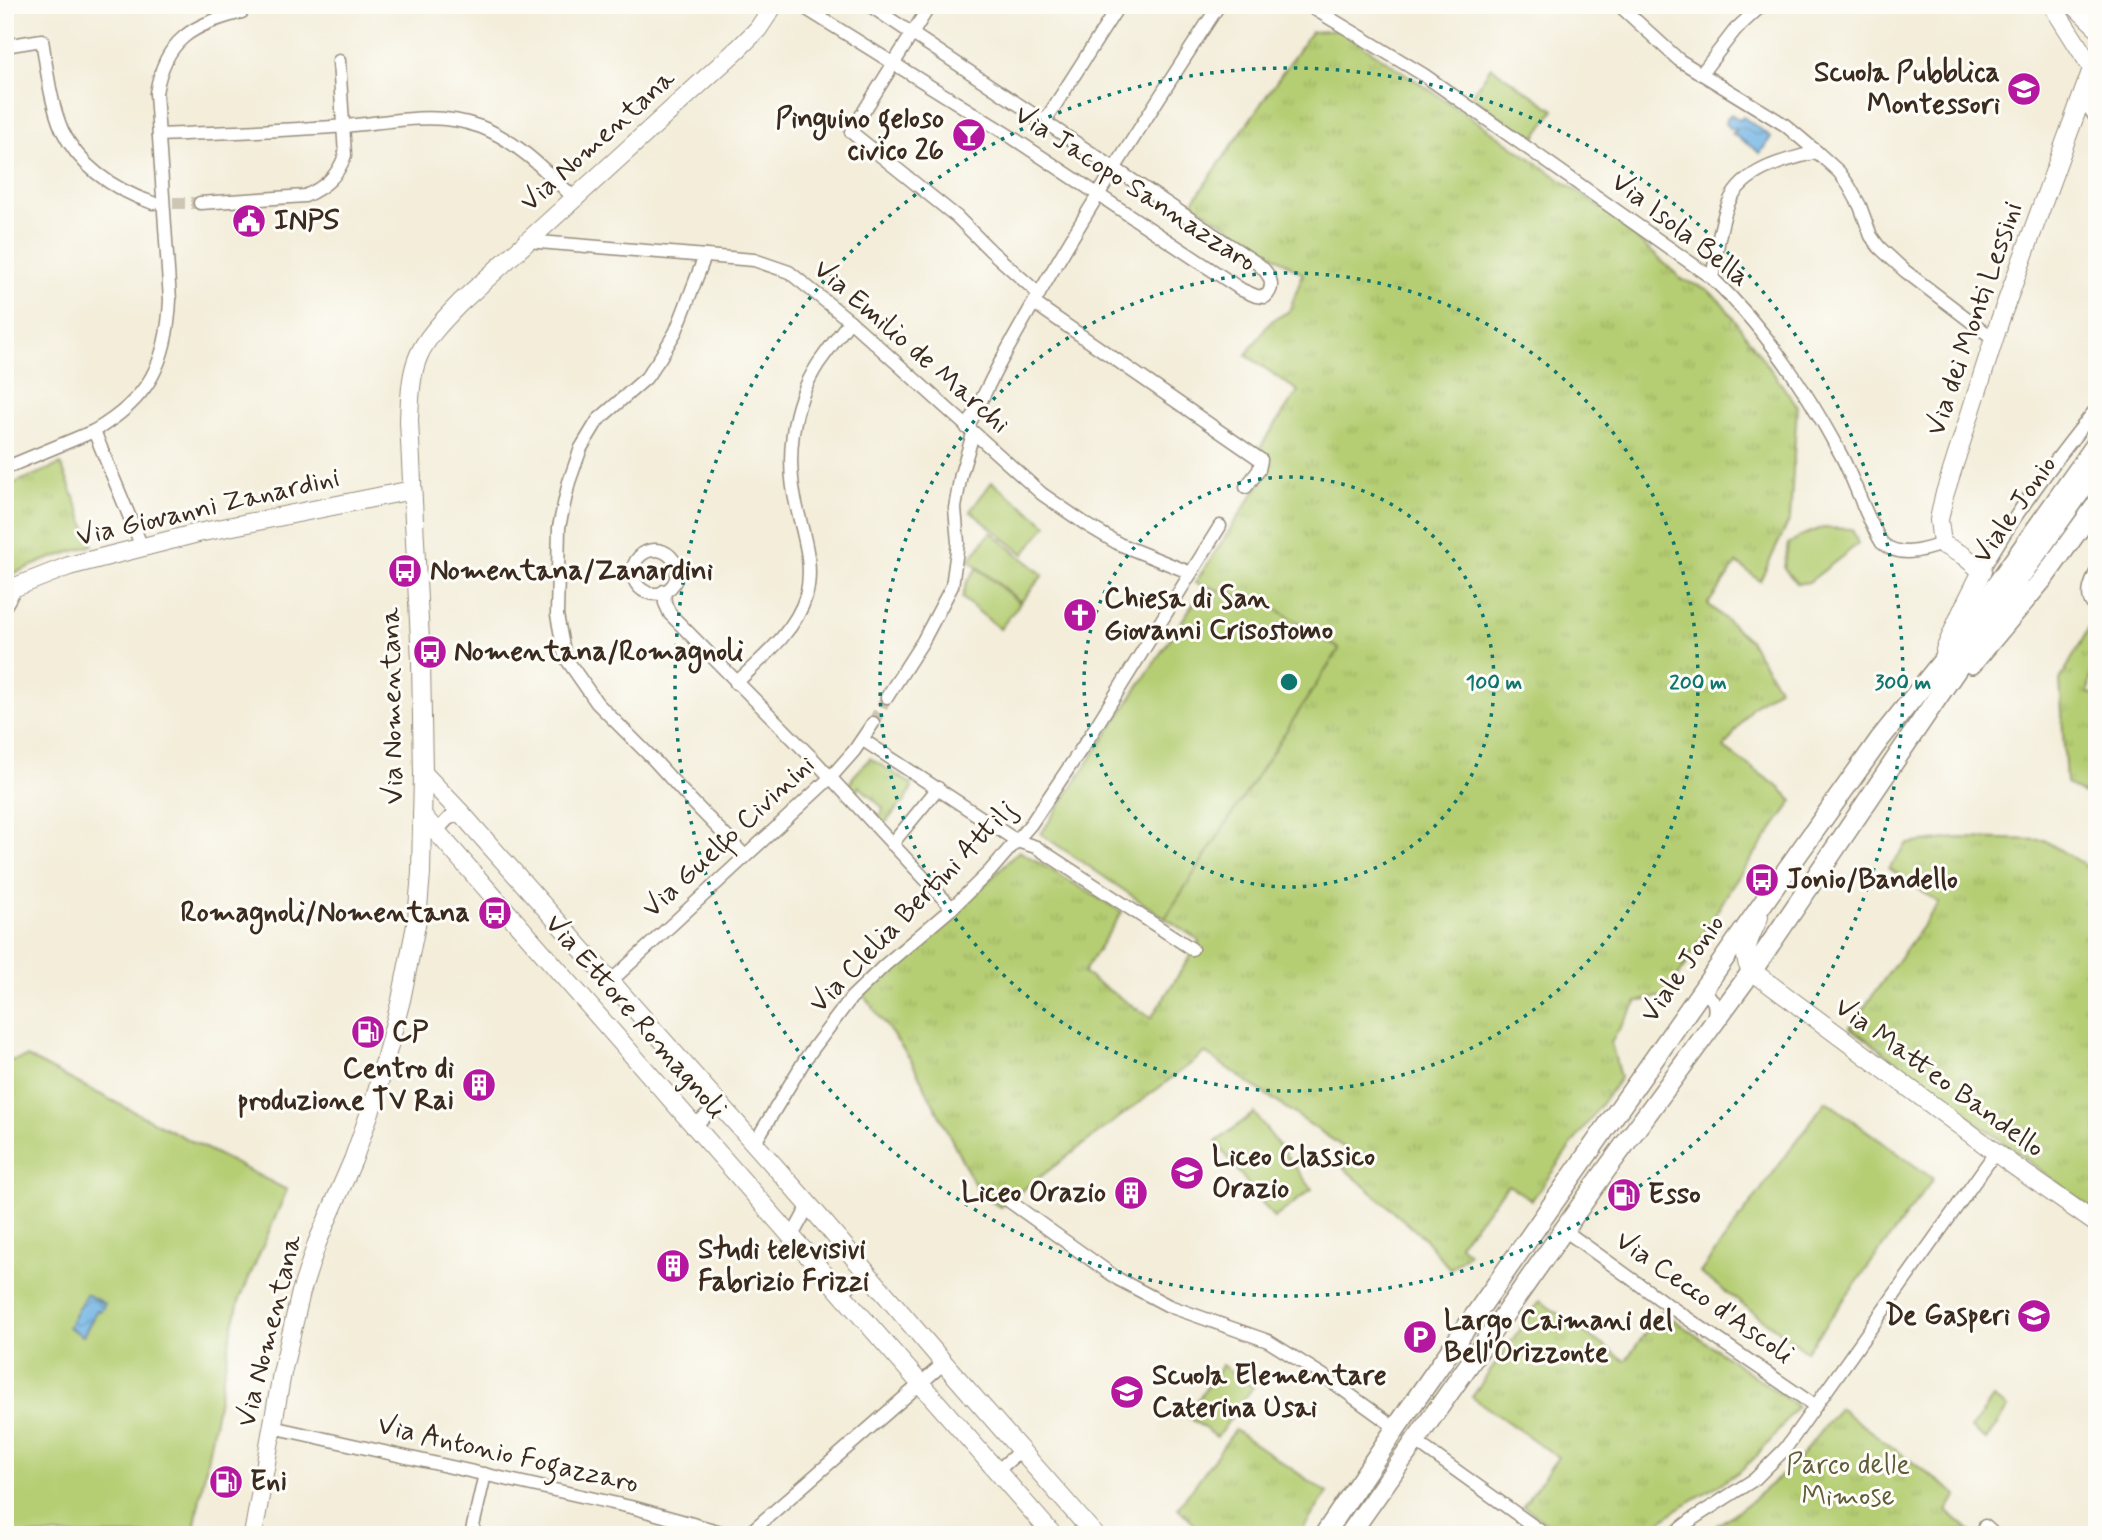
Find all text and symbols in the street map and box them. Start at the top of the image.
place label: Scuola Pubblica Montessori [1814,55,2000,124]
street label: Via Nomentana [512,61,684,221]
school or university icon: Scuola Pubblica Montessori [2005,70,2043,108]
street label: Via Jacopo Sannazzaro [1007,97,1263,281]
place label: Pinguino geloso civico 26 [775,101,944,170]
bar icon: Pinguino geloso civico 26 [950,116,988,154]
street label: Via Isola Bella [1603,164,1757,296]
street label: Via dei Monti Lessini [1918,197,2032,441]
public building icon: INPS [230,202,268,240]
place label: INPS [274,203,339,240]
street label: Via Emilio de Marchi [805,251,1017,443]
street label: Viale Jonio [1964,448,2066,572]
street label: Via Giovanni Zanardini [73,460,343,556]
bus stop icon: Nomentana/Zanardini [386,552,424,590]
place label: Nomentana/Zanardini [430,553,713,590]
place label: Chiesa di San Giovanni Crisostomo [1104,581,1333,650]
church icon: Chiesa di San Giovanni Crisostomo [1061,596,1099,634]
street label: Via Nomentana [373,607,413,805]
bus stop icon: Nomentana/Romagnoli [411,633,449,671]
place label: Nomentana/Romagnoli [454,634,744,674]
text: 100 m [1466,669,1522,697]
text: 200 m [1669,669,1727,697]
text: 300 m [1875,669,1932,697]
centre of rings [1277,670,1301,694]
street label: Via Guelfo Civinini [635,747,825,928]
street label: Via Clelia Bertini Attilj [801,792,1025,1022]
bus stop icon: Jonio/Bandello [1743,861,1781,899]
place label: Jonio/Bandello [1786,862,1958,899]
bus stop icon: Romagnoli/Nomentana [476,894,514,932]
place label: Romagnoli/Nomentana [180,895,470,935]
street label: Via Ettore Romagnoli [536,907,734,1127]
street label: Viale Jonio [1632,907,1734,1031]
street label: Via Matteo Bandello [1827,989,2051,1167]
fuel station icon: CP [349,1013,387,1051]
place label: CP [392,1014,429,1051]
place label: Centro di produzione TV Rai [237,1051,454,1120]
building icon: Centro di produzione TV Rai [460,1066,498,1104]
place label: Liceo Classico Orazio [1212,1139,1375,1208]
school or university icon: Liceo Classico Orazio [1168,1154,1206,1192]
building icon: Liceo Orazio [1112,1174,1150,1212]
place label: Liceo Orazio [961,1175,1106,1212]
fuel station icon: Esso [1605,1176,1643,1214]
place label: Esso [1648,1177,1701,1214]
street label: Via Cecco d'Ascoli [1607,1223,1801,1373]
street label: Via Nomentana [228,1231,312,1431]
place label: Studi televisivi Fabrizio Frizzi [698,1232,869,1301]
building icon: Studi televisivi Fabrizio Frizzi [654,1247,692,1285]
school or university icon: De Gasperi [2015,1297,2053,1335]
place label: De Gasperi [1885,1298,2010,1335]
place label: Largo Caimani del Bell'Orizzonte [1444,1303,1673,1372]
parking icon: Largo Caimani del Bell'Orizzonte [1401,1318,1439,1356]
place label: Scuola Elementare Caterina Usai [1152,1358,1387,1427]
school or university icon: Scuola Elementare Caterina Usai [1108,1373,1146,1411]
street label: Via Antonio Fogazzaro [373,1407,642,1506]
park label: Parco delle Mimose [1786,1447,1910,1516]
fuel station icon: Eni [207,1463,245,1501]
place label: Eni [250,1464,287,1501]

